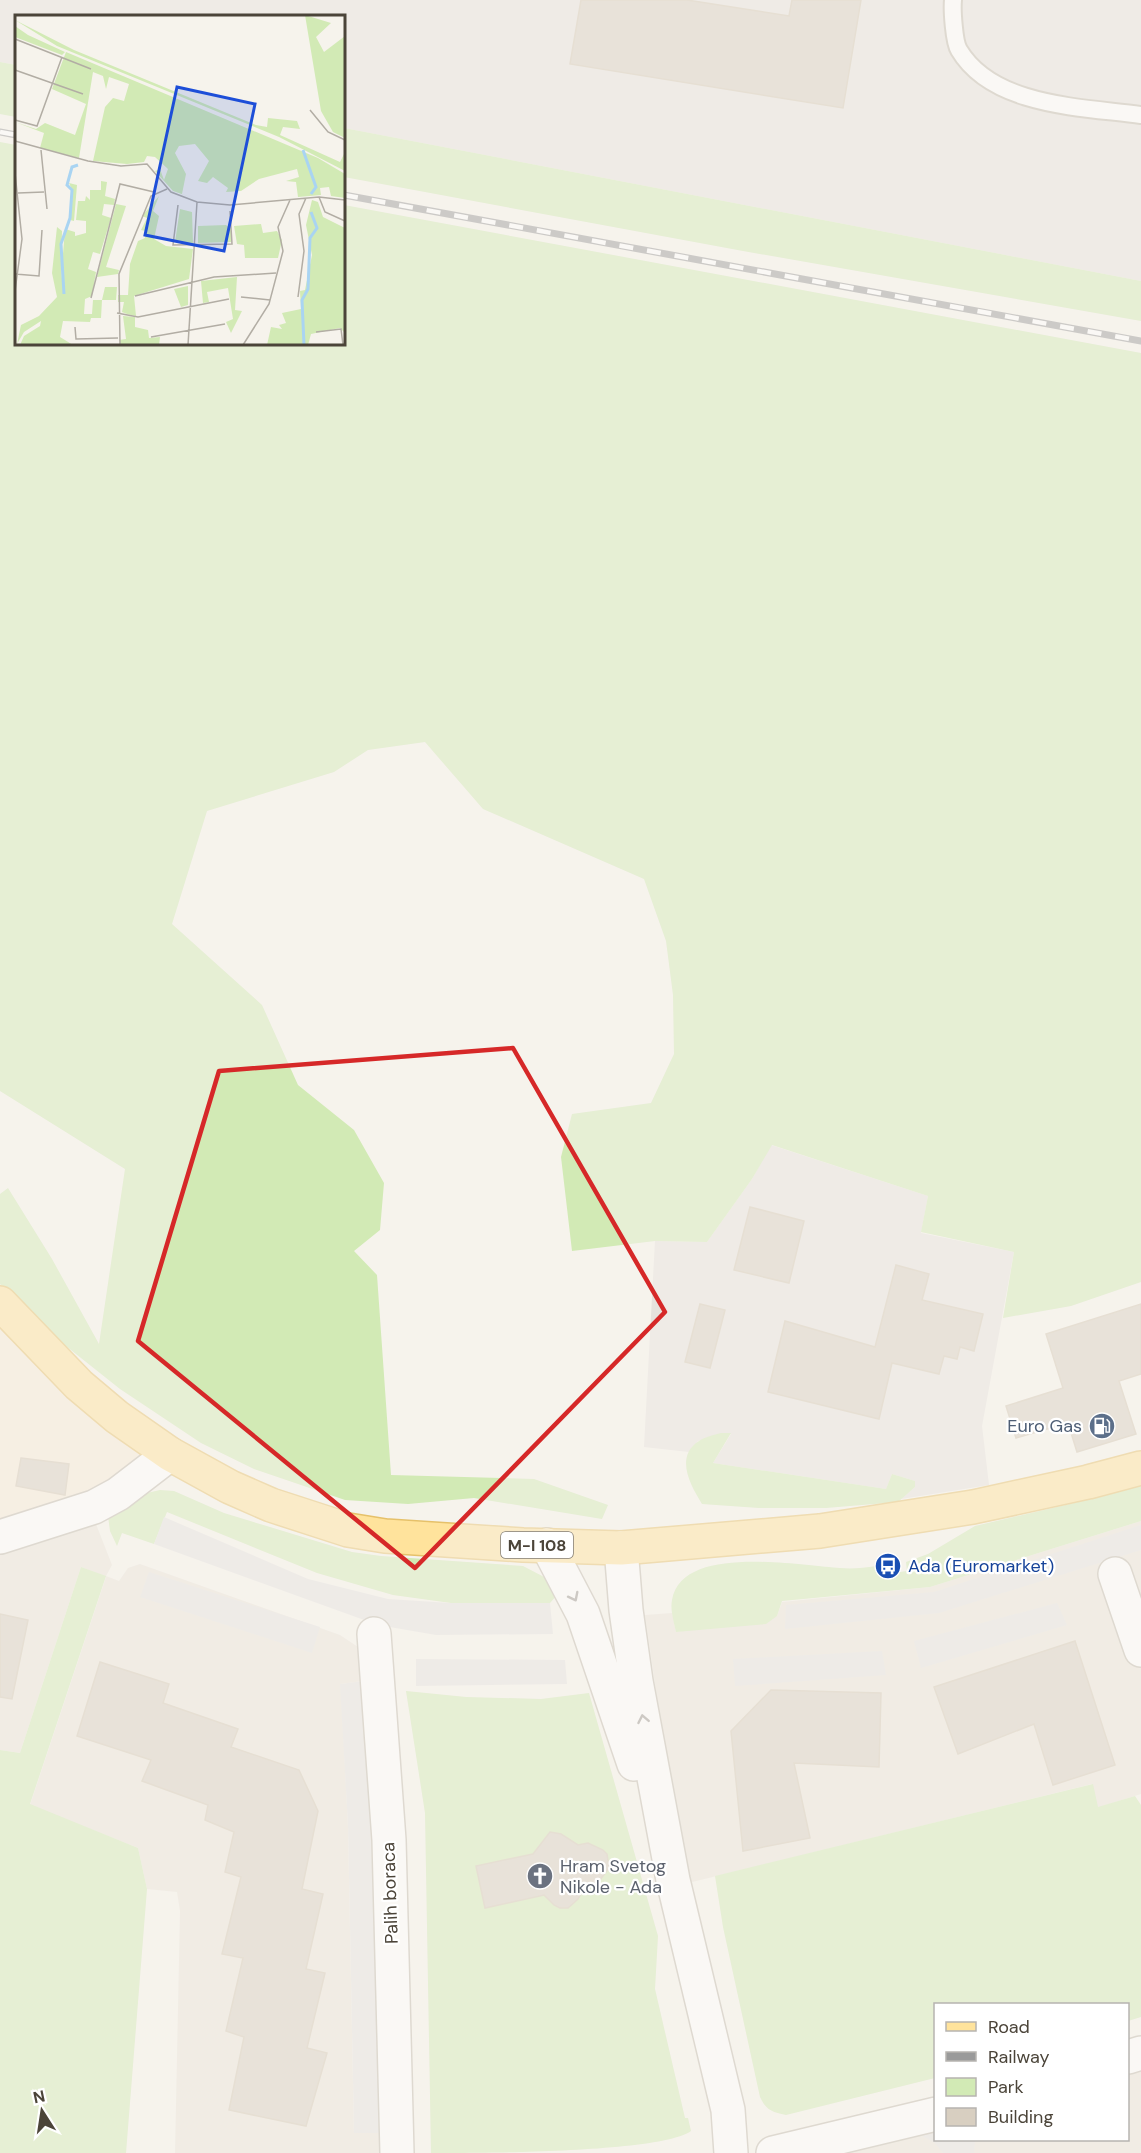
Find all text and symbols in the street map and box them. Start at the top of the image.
inset map [15,15,345,345]
fuel station icon: Euro Gas [1087,1411,1117,1441]
place label: Euro Gas [1007,1414,1082,1438]
road number: M-I 108 [501,1532,573,1558]
bus stop icon: Ada (Euromarket) [873,1551,903,1581]
place label: Ada (Euromarket) [908,1554,1054,1578]
one-way arrow [567,1591,578,1602]
one-way arrow [637,1714,650,1724]
street label: Palih boraca [376,1842,404,1944]
place label: Hram Svetog Nikole - Ada [560,1854,666,1899]
church icon: Hram Svetog Nikole - Ada [525,1861,555,1891]
legend [934,2003,1129,2141]
text: Road [988,2015,1030,2039]
text: Railway [988,2045,1050,2069]
text: Park [988,2075,1024,2099]
north arrow [12,2081,72,2141]
text: N [31,2085,47,2108]
text: Building [988,2105,1053,2129]

